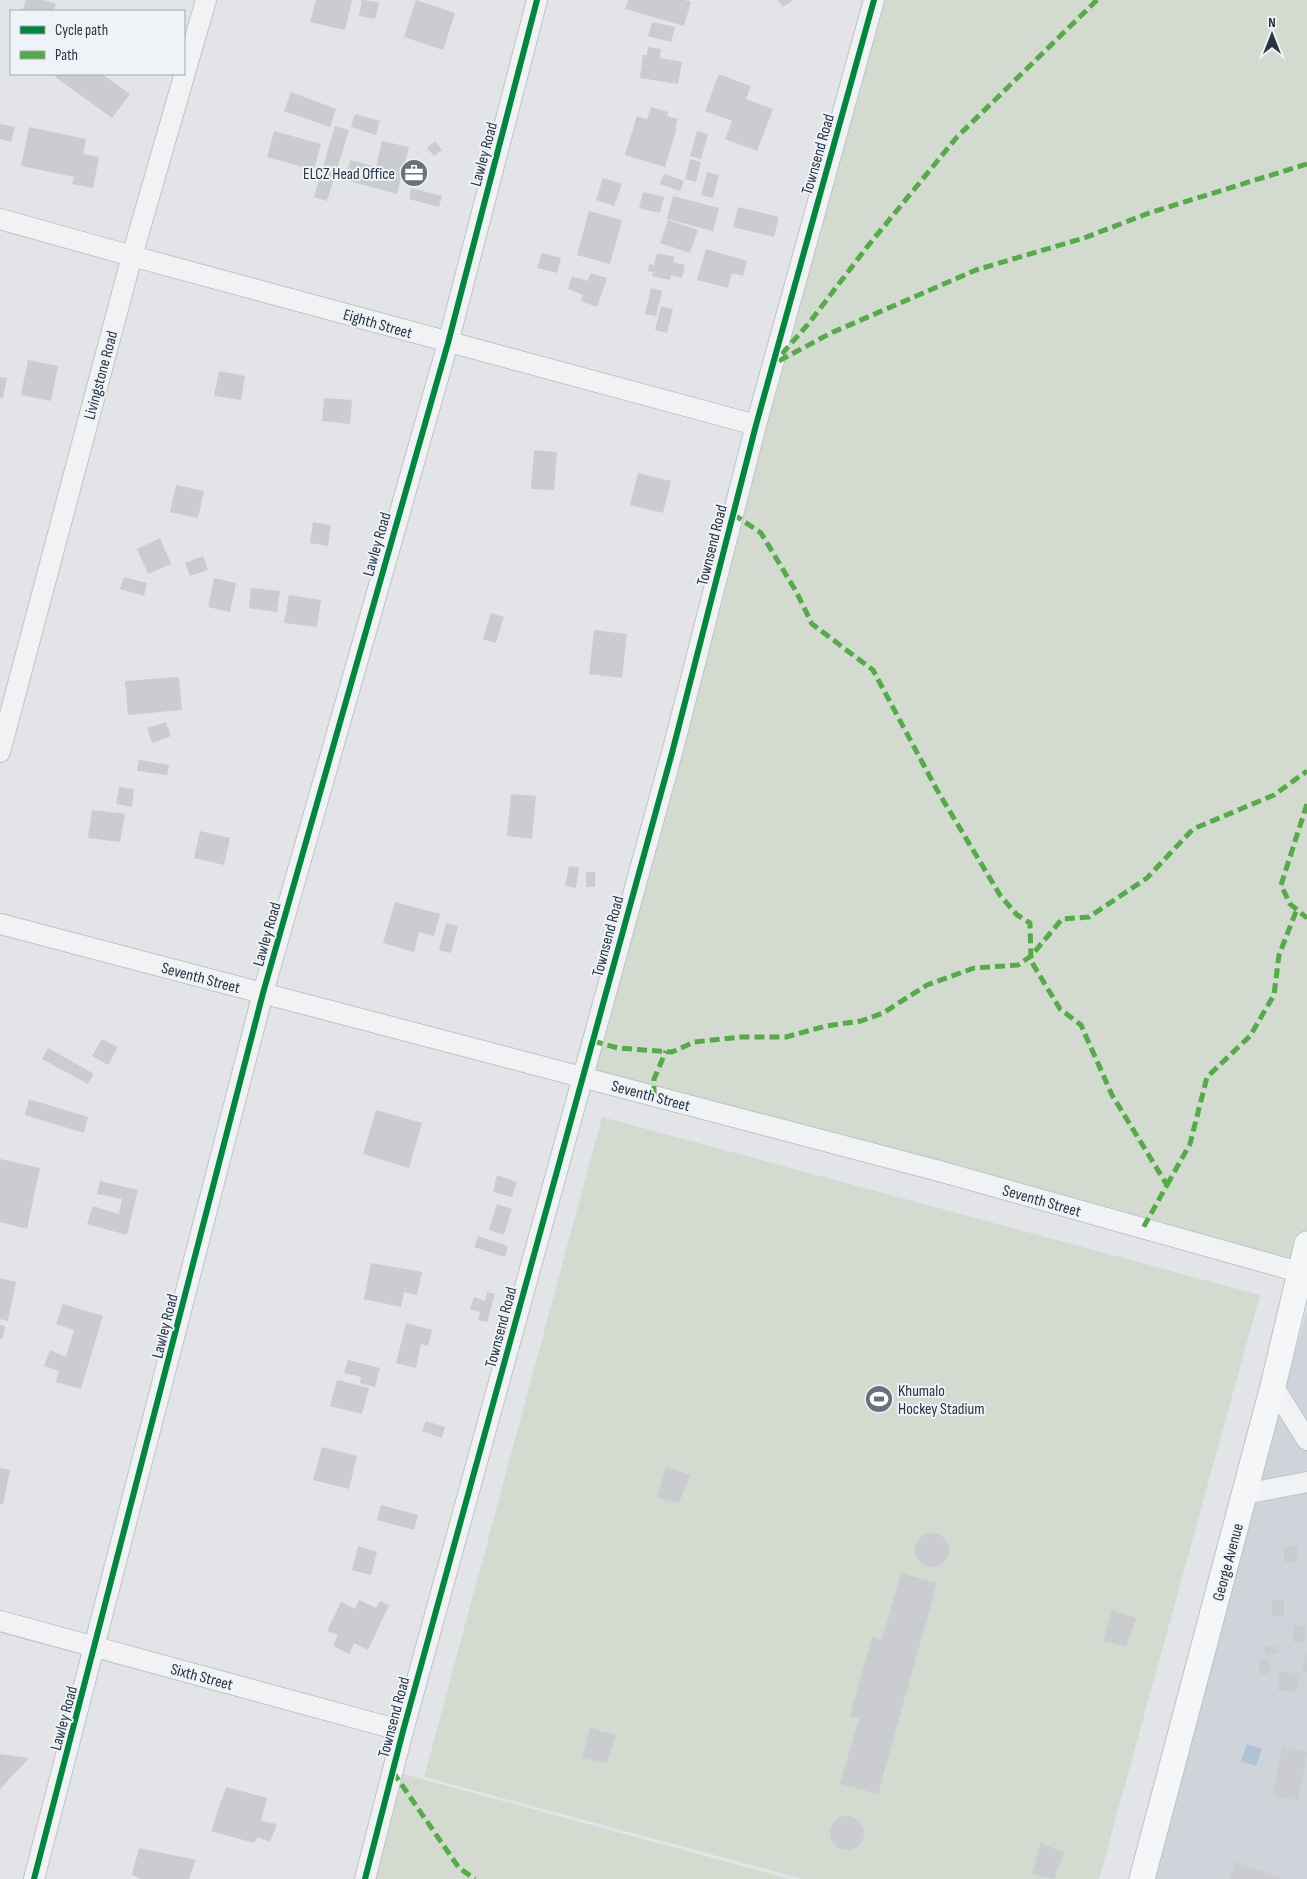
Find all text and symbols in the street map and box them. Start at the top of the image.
legend [10,10,185,75]
north arrow [1247,10,1297,60]
text: N [1268,14,1276,31]
text: Cycle path [55,21,108,40]
text: Path [55,46,78,65]
street label: Townsend Road [798,112,839,197]
street label: Lawley Road [467,120,502,189]
office icon: ELCZ Head Office [399,158,429,188]
place label: ELCZ Head Office [303,165,395,184]
street label: Eighth Street [341,306,414,343]
street label: Livingstone Road [81,329,122,422]
street label: Townsend Road [693,503,732,588]
street label: Lawley Road [359,510,396,579]
street label: Townsend Road [589,894,628,979]
street label: Lawley Road [249,900,286,969]
street label: Seventh Street [159,959,242,998]
street label: Seventh Street [609,1077,692,1116]
street label: Seventh Street [1000,1181,1083,1222]
street label: Townsend Road [482,1285,521,1370]
street label: Lawley Road [148,1292,183,1361]
place label: Khumalo Hockey Stadium [898,1382,984,1419]
sports icon: Khumalo Hockey Stadium [864,1384,894,1414]
street label: George Avenue [1209,1521,1248,1603]
street label: Sixth Street [168,1660,235,1695]
street label: Townsend Road [375,1675,414,1760]
street label: Lawley Road [47,1684,82,1753]

